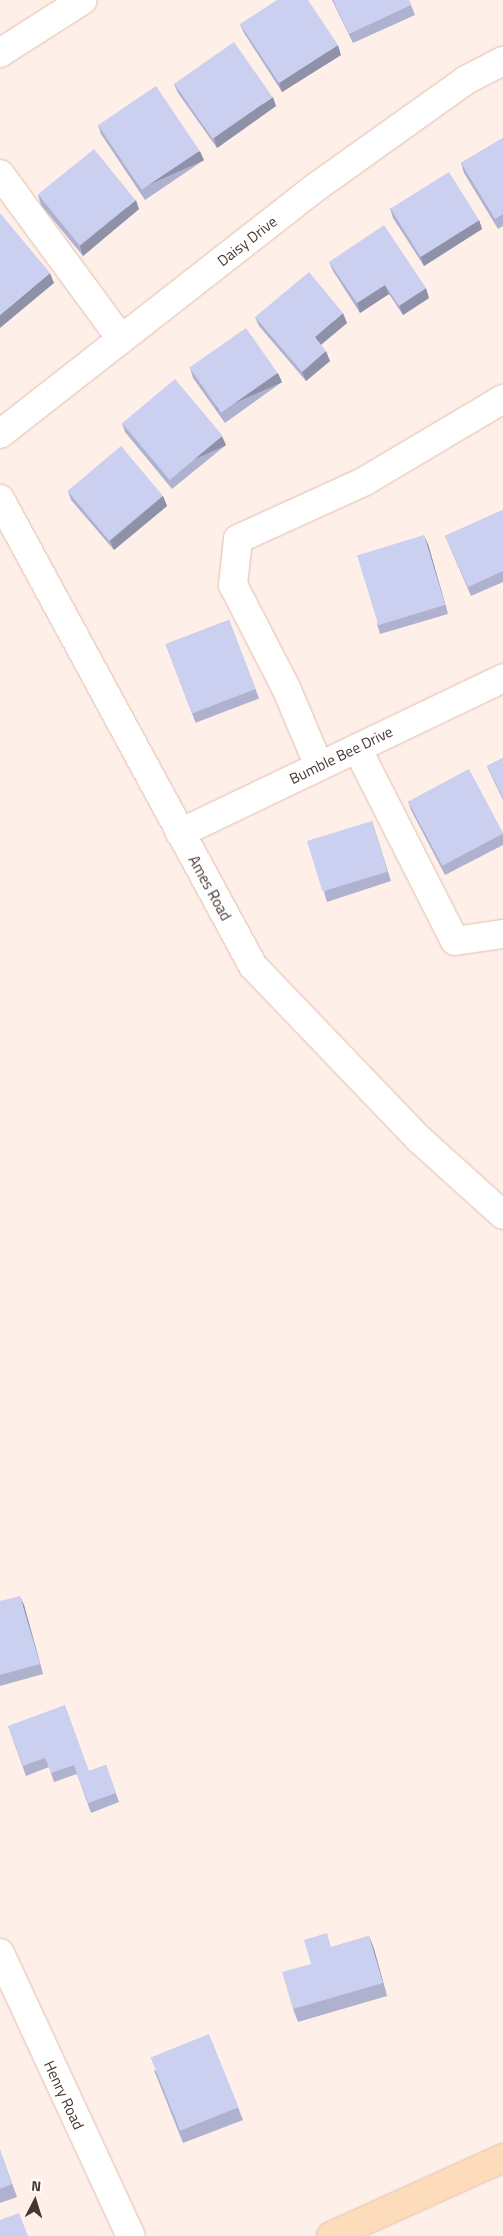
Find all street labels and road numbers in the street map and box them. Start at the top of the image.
street label: Daisy Drive [214,212,280,270]
street label: Bumble Bee Drive [287,722,395,788]
street label: Ames Road [185,852,235,924]
street label: Henry Road [40,2058,88,2132]

